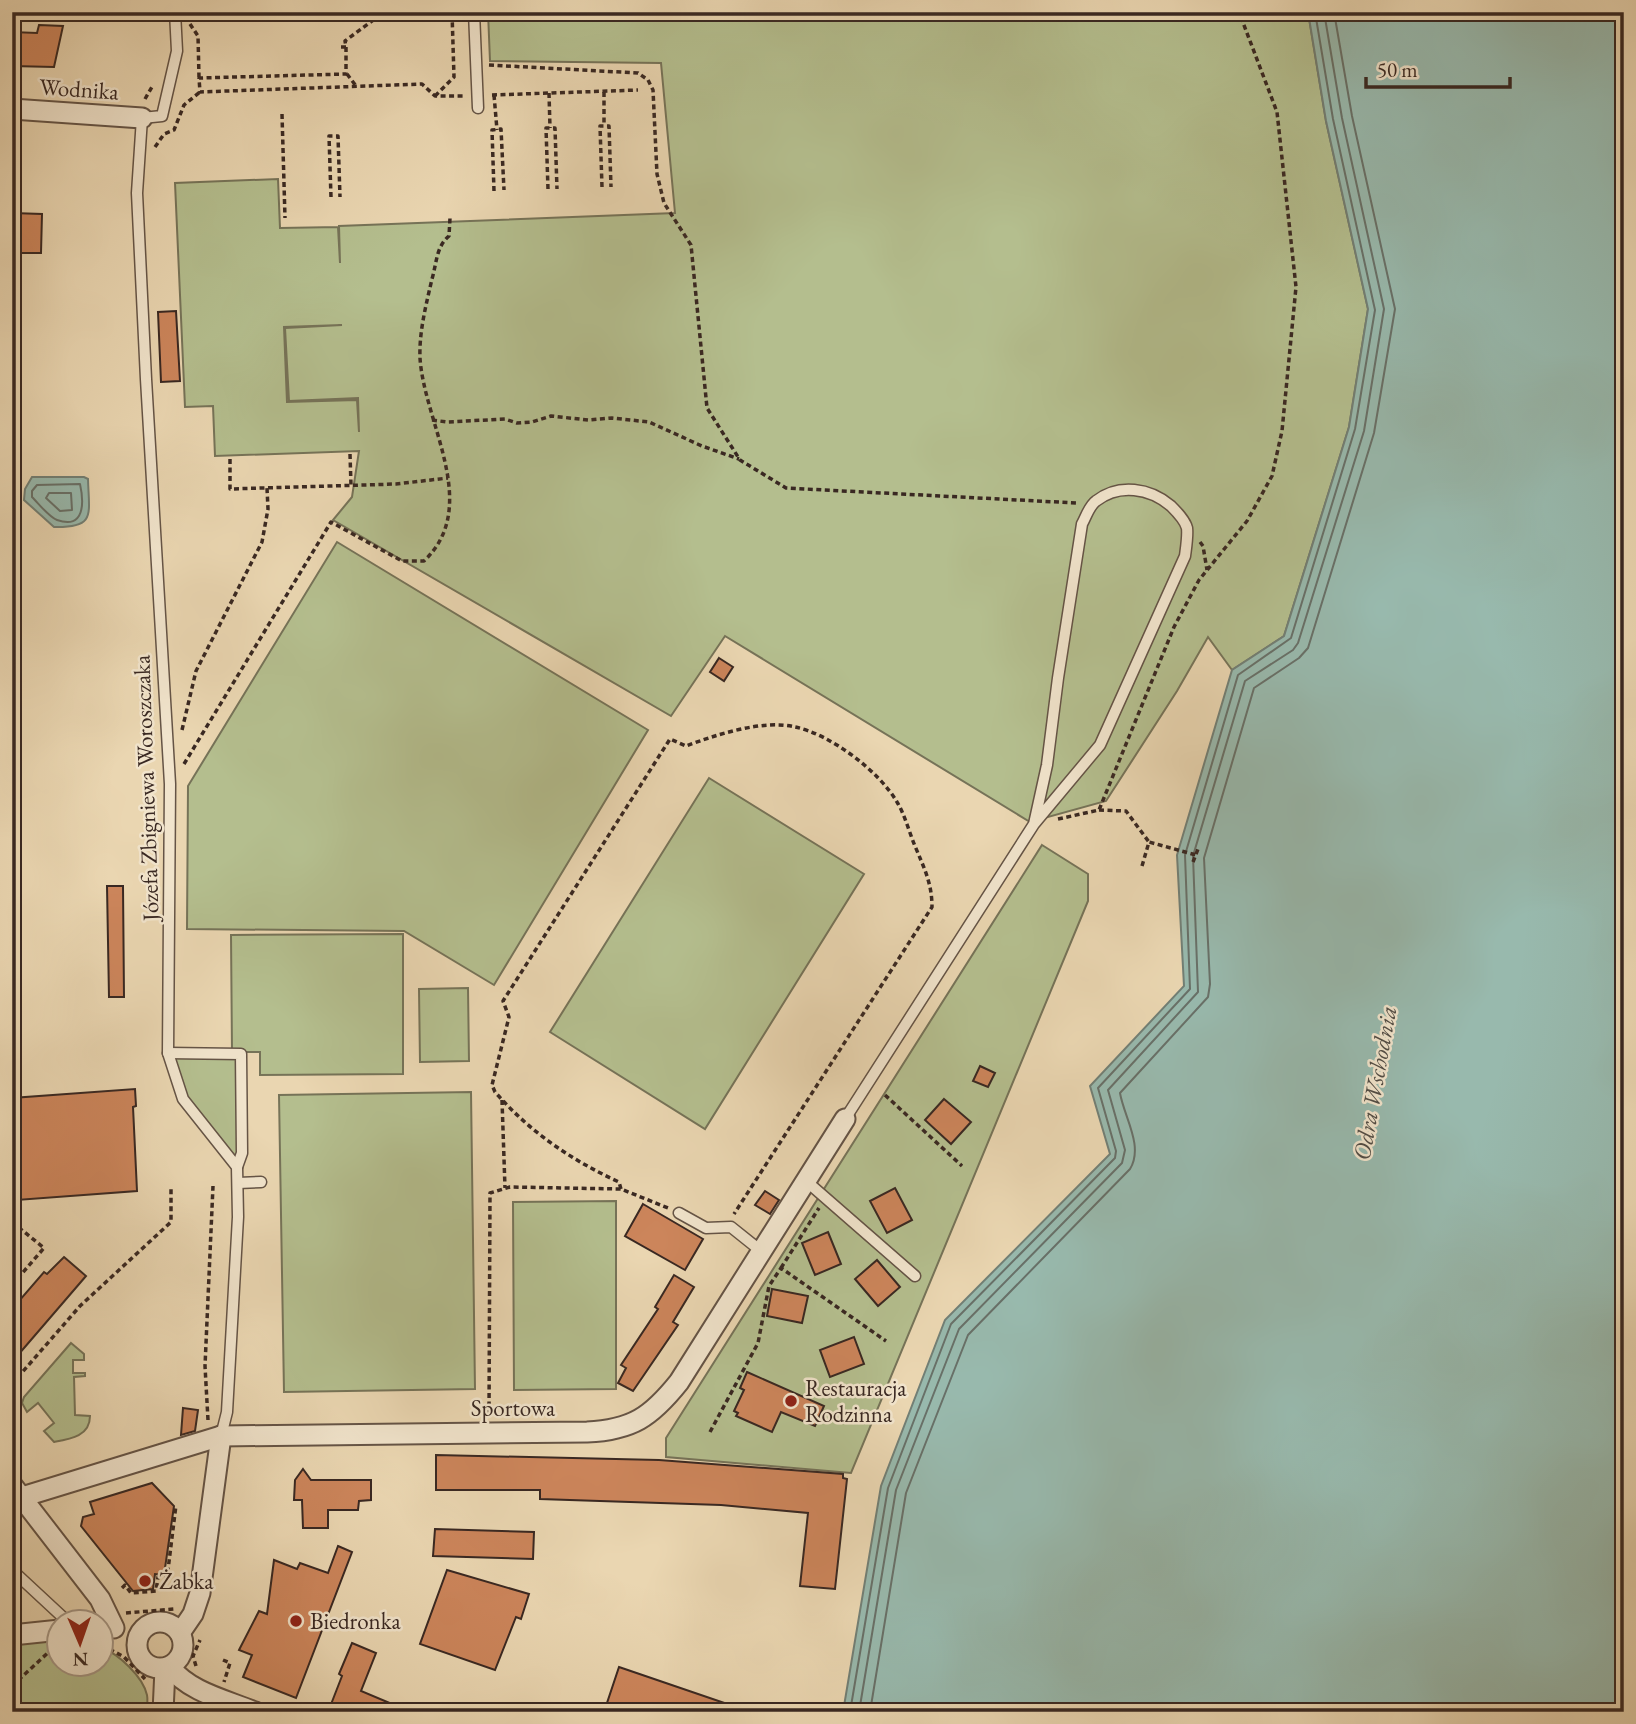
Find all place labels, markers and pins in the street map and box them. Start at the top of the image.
place label: Restauracja Rodzinna [805,1373,907,1429]
marker: Restauracja Rodzinna [783,1393,799,1409]
place label: Żabka [159,1566,214,1596]
marker: Żabka [137,1573,153,1589]
place label: Biedronka [310,1606,402,1636]
marker: Biedronka [288,1613,304,1629]

